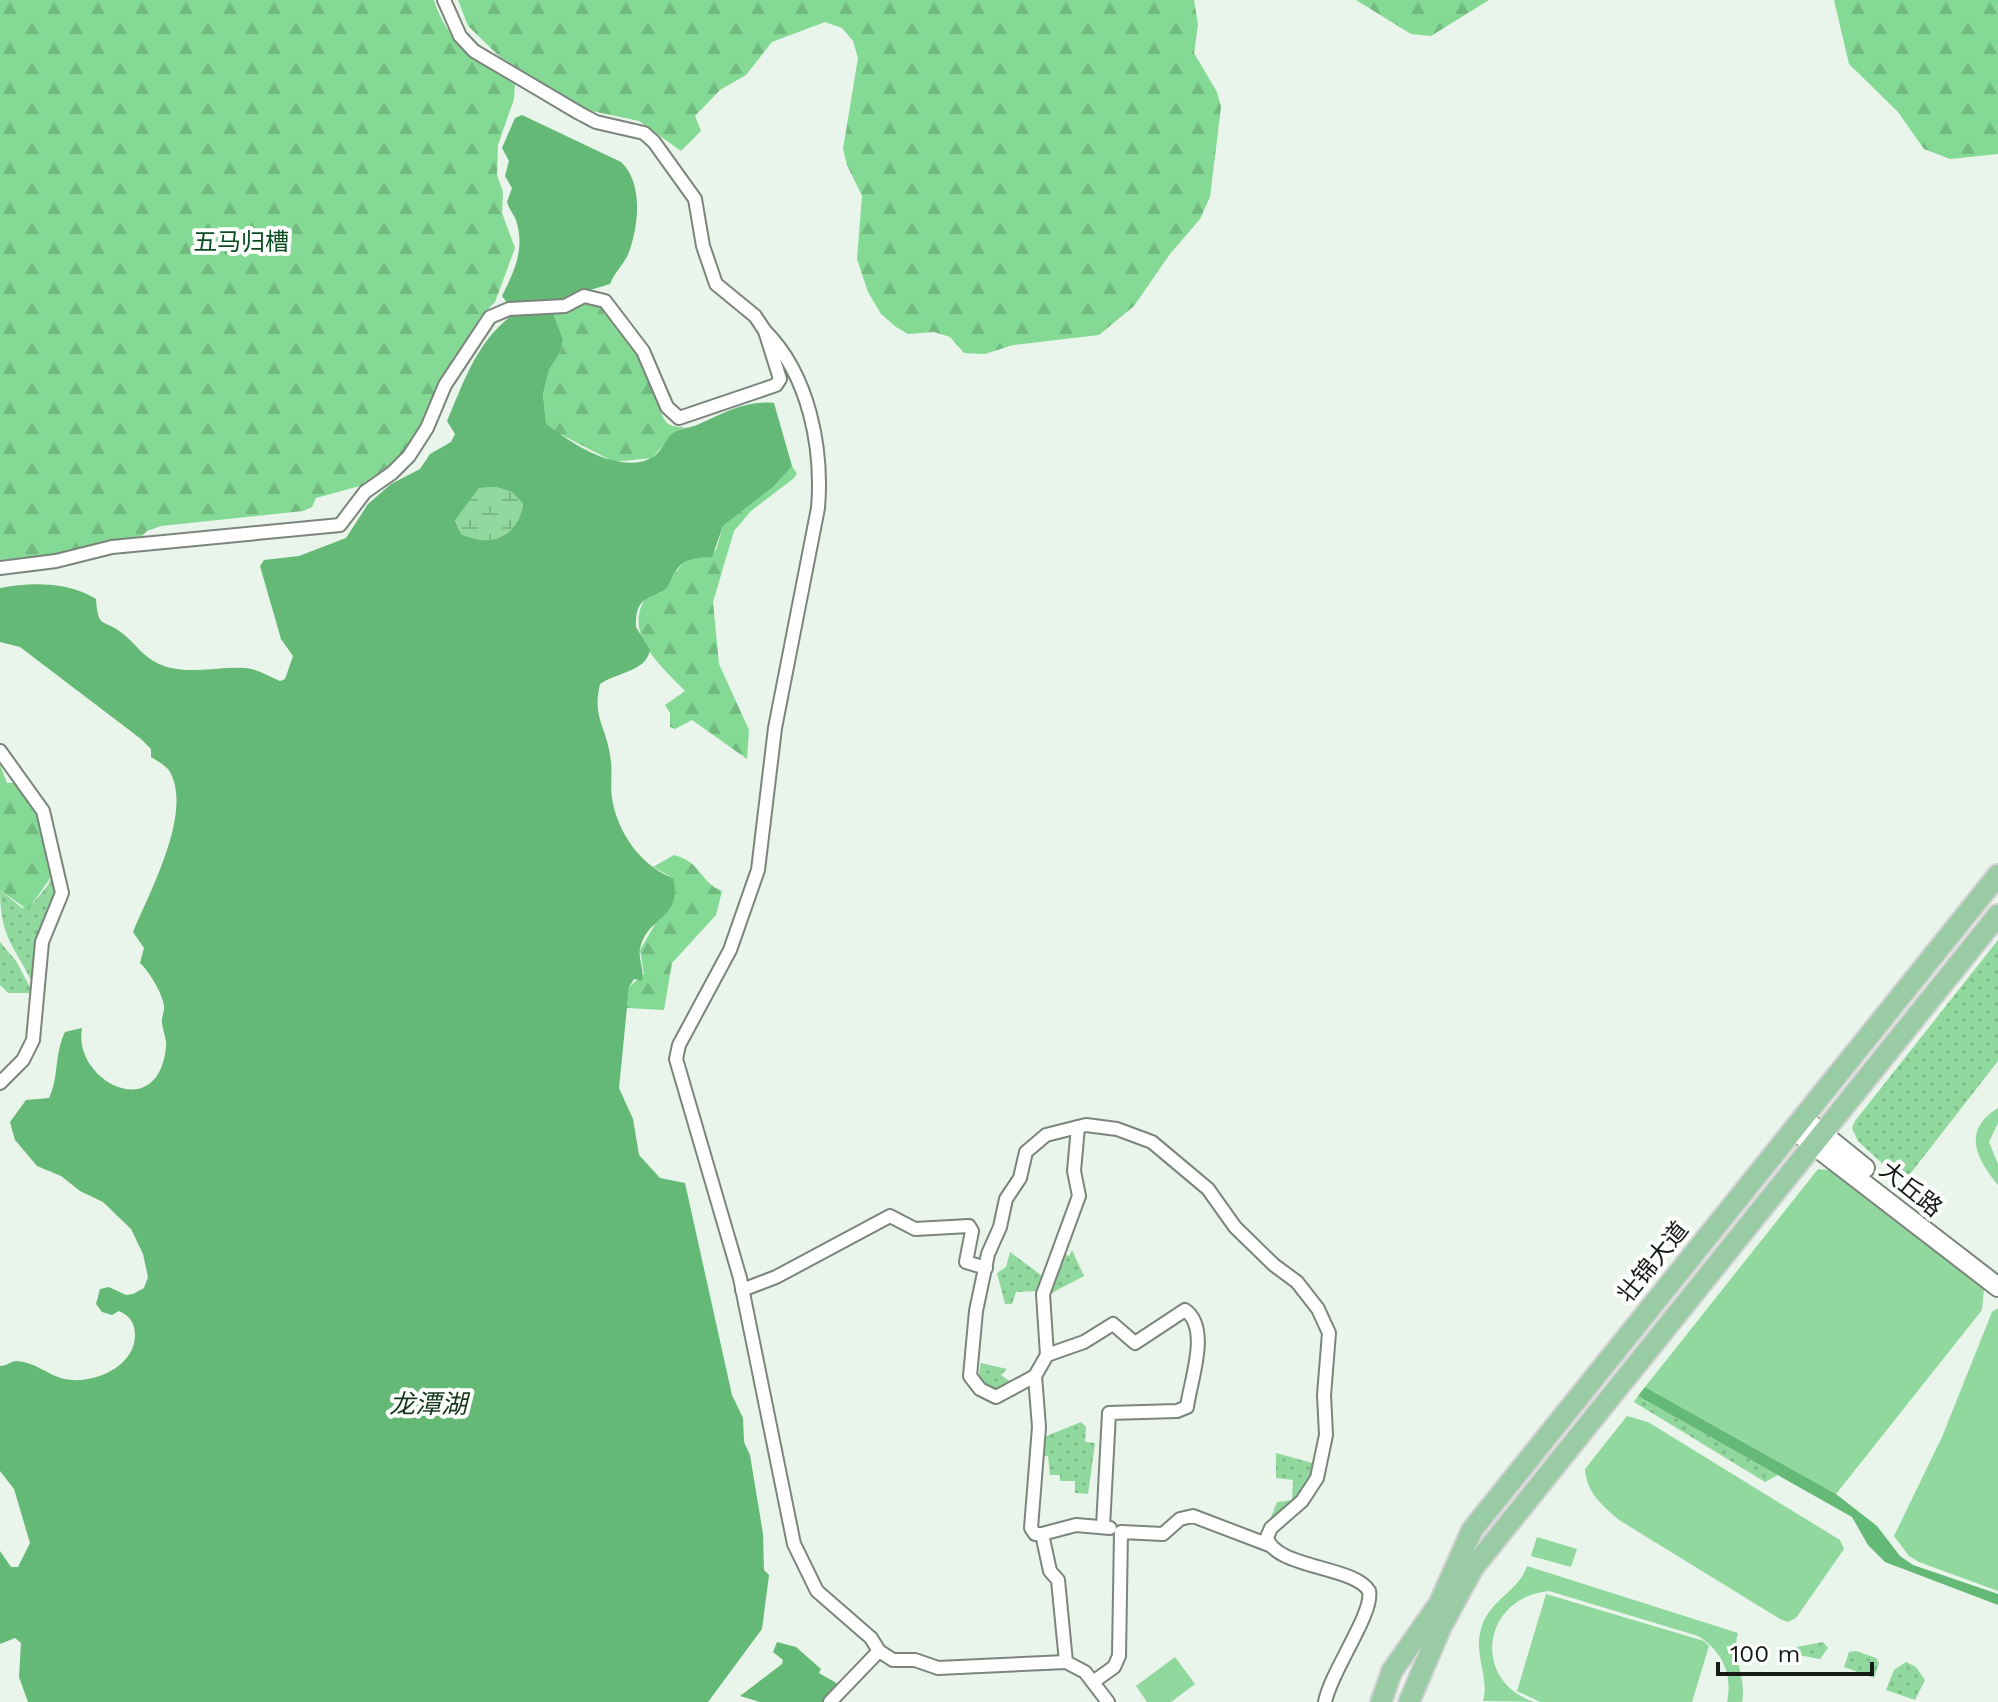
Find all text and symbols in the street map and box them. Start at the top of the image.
park label: 五马归槽 [193,228,289,256]
street label: 大丘路 [1874,1155,1948,1223]
street label: 壮锦大道 [1612,1216,1694,1308]
water label: 龙潭湖 [389,1389,471,1419]
scale bar [1718,1626,1872,1676]
text: 100 m [1730,1640,1800,1668]

